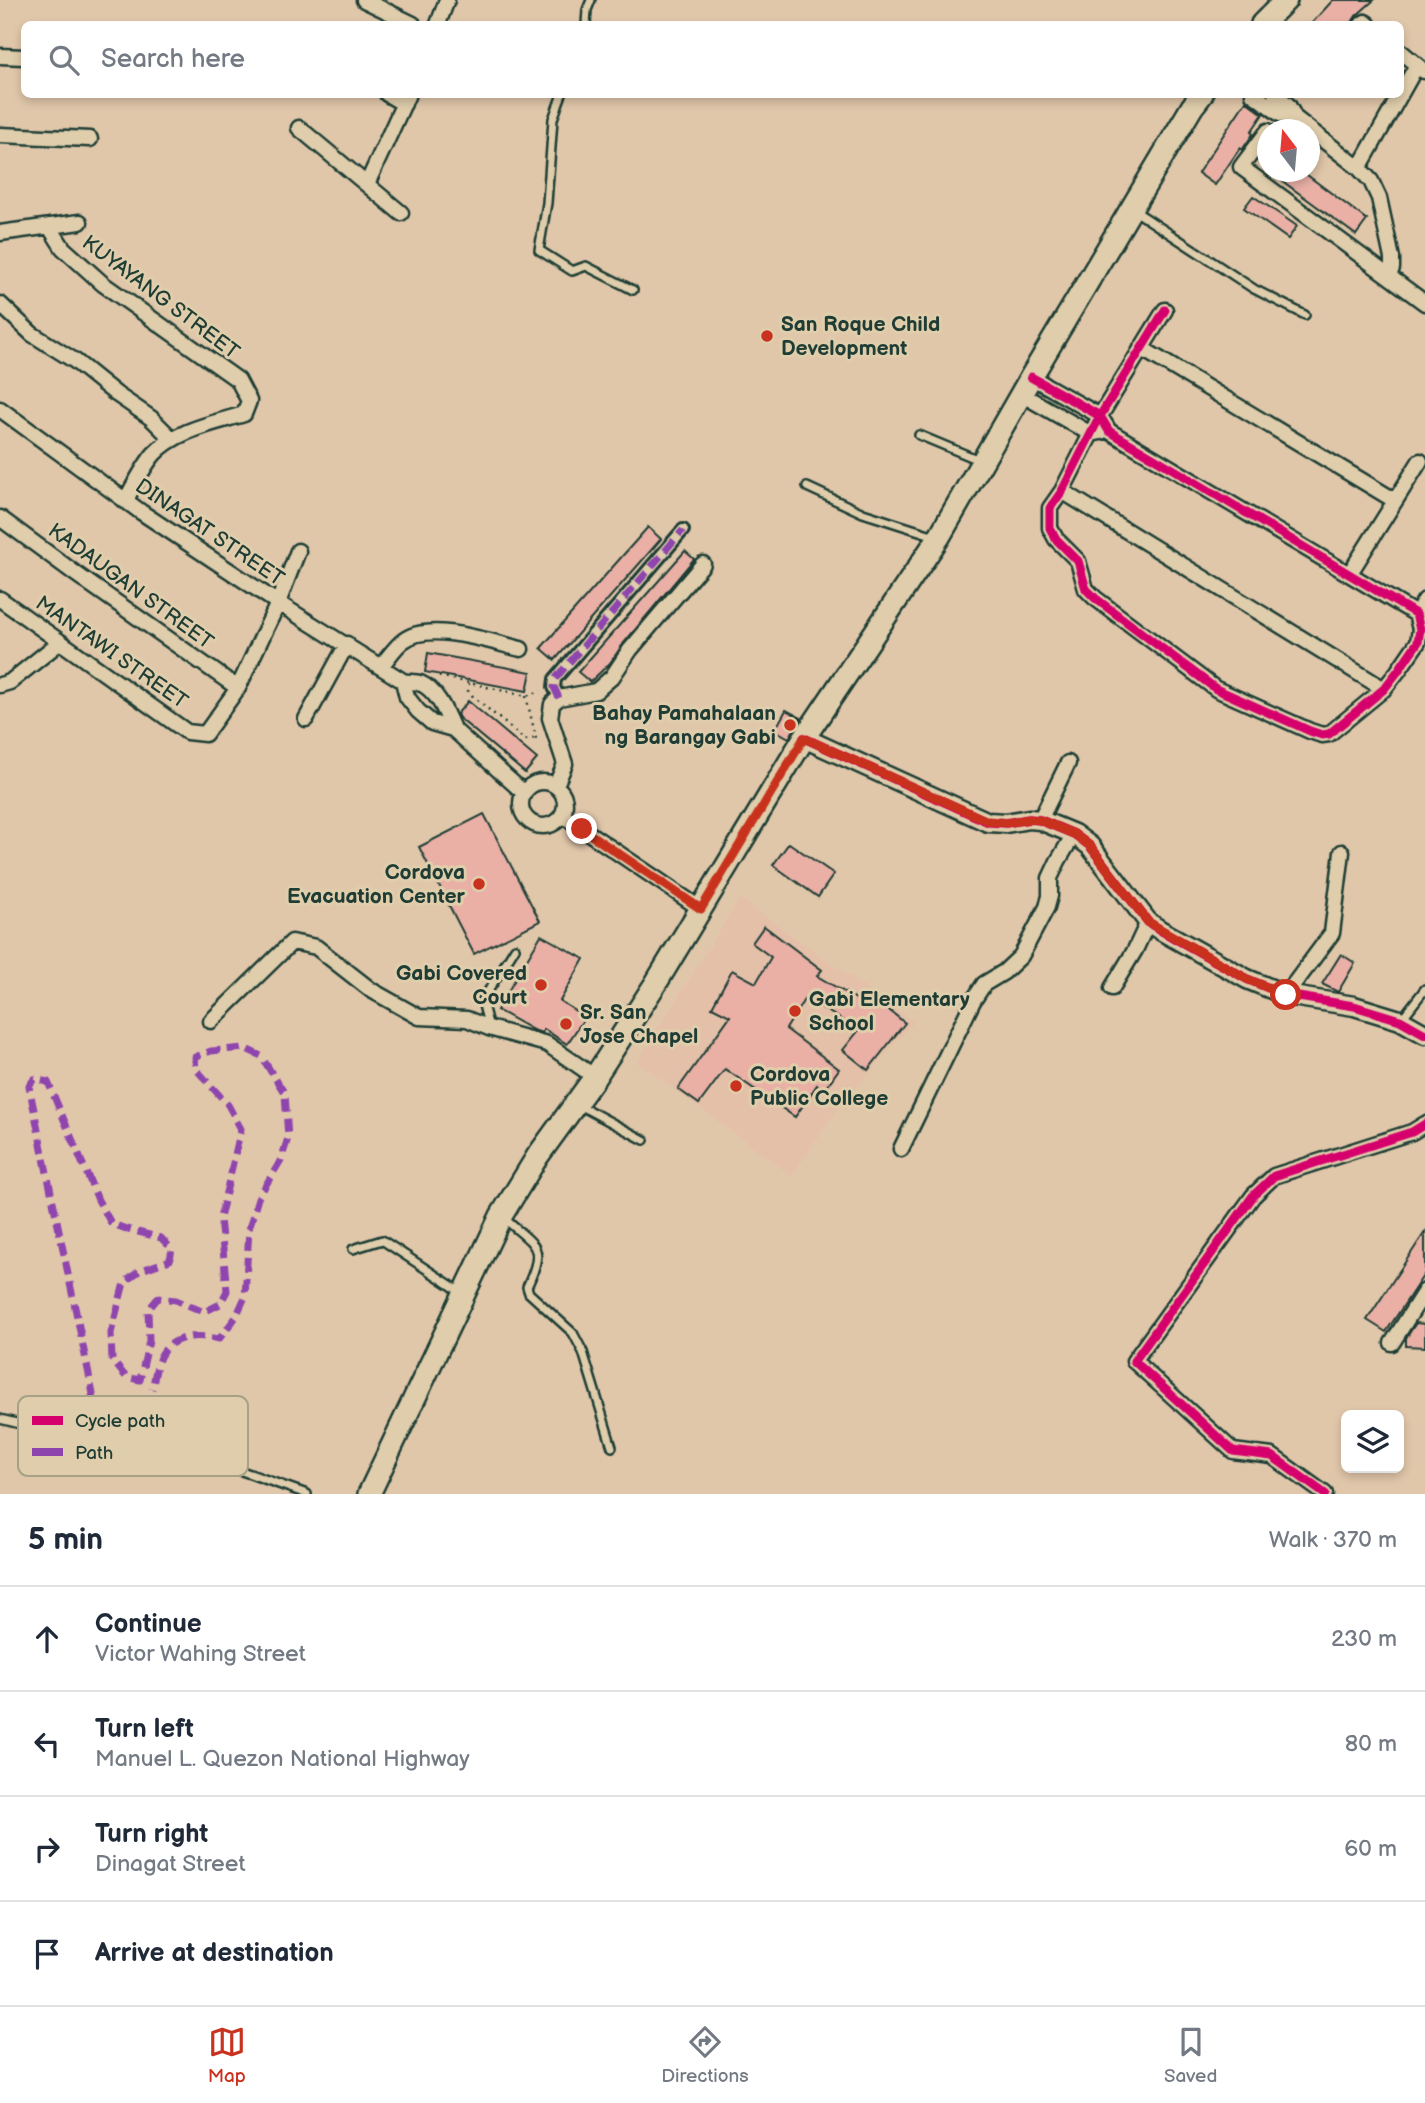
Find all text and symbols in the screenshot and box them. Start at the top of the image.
search box [21,21,1404,98]
icon: search [45,41,83,79]
text: Search here [101,44,245,75]
north arrow [1257,119,1320,182]
street label: KUYAYANG STREET [77,230,245,365]
place label: San Roque Child Development [781,312,940,361]
marker: San Roque Child Development [759,328,775,344]
street label: DINAGAT STREET [131,473,289,592]
street label: KADAUGAN STREET [43,518,219,655]
street label: MANTAWI STREET [31,591,193,714]
place label: Bahay Pamahalaan ng Barangay Gabi [592,701,776,750]
marker: Bahay Pamahalaan ng Barangay Gabi [782,717,798,733]
route end [566,813,597,844]
place label: Cordova Evacuation Center [287,860,466,909]
marker: Cordova Evacuation Center [471,876,487,892]
place label: Gabi Covered Court [396,961,527,1010]
marker: Gabi Covered Court [533,977,549,993]
route start [1270,979,1301,1010]
place label: Gabi Elementary School [809,987,970,1036]
place label: Sr. San Jose Chapel [580,1000,698,1049]
marker: Gabi Elementary School [787,1003,803,1019]
marker: Sr. San Jose Chapel [558,1016,574,1032]
place label: Cordova Public College [750,1062,888,1111]
marker: Cordova Public College [728,1078,744,1094]
legend [18,1396,248,1476]
text: Cycle path [75,1410,165,1433]
map controls [1341,1410,1404,1473]
button: layers [1341,1410,1404,1473]
text: Path [75,1442,113,1465]
text: 5 min [28,1522,103,1558]
text: Walk · 370 m [1269,1526,1397,1554]
text: Continue [95,1609,202,1640]
icon: ahead [28,1620,66,1658]
text: 230 m [1331,1625,1397,1653]
text: Victor Wahing Street [95,1640,306,1668]
text: Turn left [95,1714,194,1745]
icon: left [28,1725,66,1763]
text: 80 m [1345,1730,1397,1758]
text: Manuel L. Quezon National Highway [95,1745,470,1773]
text: Turn right [95,1819,208,1850]
icon: right [28,1830,66,1868]
text: 60 m [1344,1835,1397,1863]
text: Dinagat Street [95,1850,245,1878]
icon: arrive [28,1935,66,1973]
text: Arrive at destination [95,1938,334,1969]
tab: Map [208,2023,246,2088]
tab: Directions [661,2023,749,2088]
tab: Saved [1164,2023,1217,2088]

